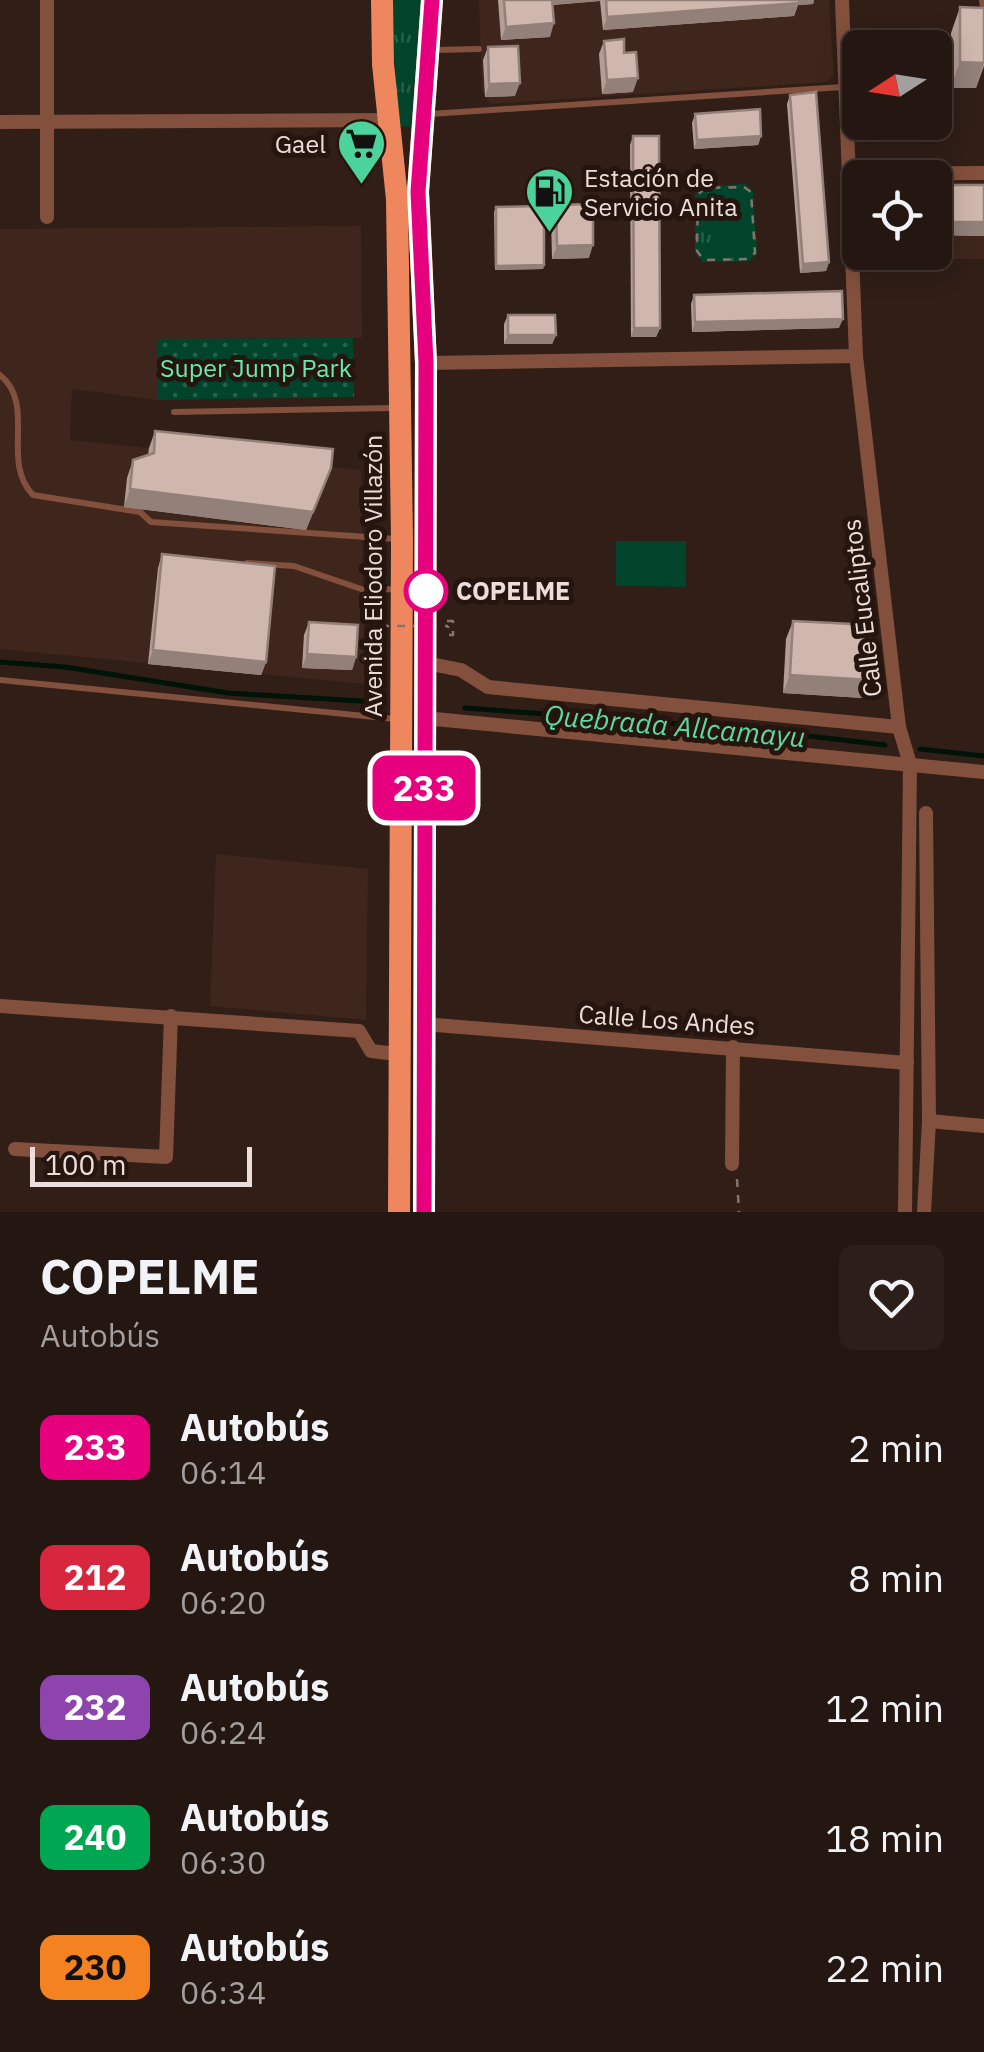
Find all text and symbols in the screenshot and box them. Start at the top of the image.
north arrow [842,30,952,140]
map controls [842,30,952,270]
supermarket icon: Gael [335,118,387,186]
place label: Gael [275,127,326,160]
button: locate [842,160,952,270]
place label: Estación de Servicio Anita [584,161,738,223]
fuel station icon: Estación de Servicio Anita [523,166,575,234]
park label: Super Jump Park [160,351,352,384]
street label: Avenida Eliodoro Villazón [356,435,389,717]
street label: Calle Eucaliptos [834,517,889,699]
marker: COPELME [405,570,447,612]
place label: COPELME [456,574,570,607]
water label: Quebrada Allcamayu [543,696,807,755]
line badge: 233 [366,756,482,820]
text: 233 [392,765,456,811]
street label: Calle Los Andes [578,997,756,1042]
scale bar [30,1142,252,1186]
text: 100 m [45,1146,126,1183]
text: COPELME [40,1245,259,1307]
button: heart [839,1245,944,1350]
text: Autobús [40,1314,160,1356]
text: Autobús [180,1402,329,1451]
text: 2 min [848,1423,944,1472]
text: 233 [63,1424,127,1470]
text: 06:14 [180,1451,266,1493]
text: Autobús [180,1532,329,1581]
text: 8 min [848,1553,944,1602]
text: 212 [63,1554,127,1600]
text: 06:20 [180,1581,266,1623]
text: Autobús [180,1662,329,1711]
text: 12 min [825,1683,944,1732]
text: 232 [63,1684,127,1730]
text: 06:24 [180,1711,266,1753]
text: Autobús [180,1792,329,1841]
text: 18 min [825,1813,944,1862]
text: 240 [63,1814,127,1860]
text: 06:30 [180,1841,266,1883]
text: Autobús [180,1922,329,1971]
text: 22 min [825,1943,944,1992]
text: 230 [63,1944,127,1990]
text: 06:34 [180,1971,266,2013]

